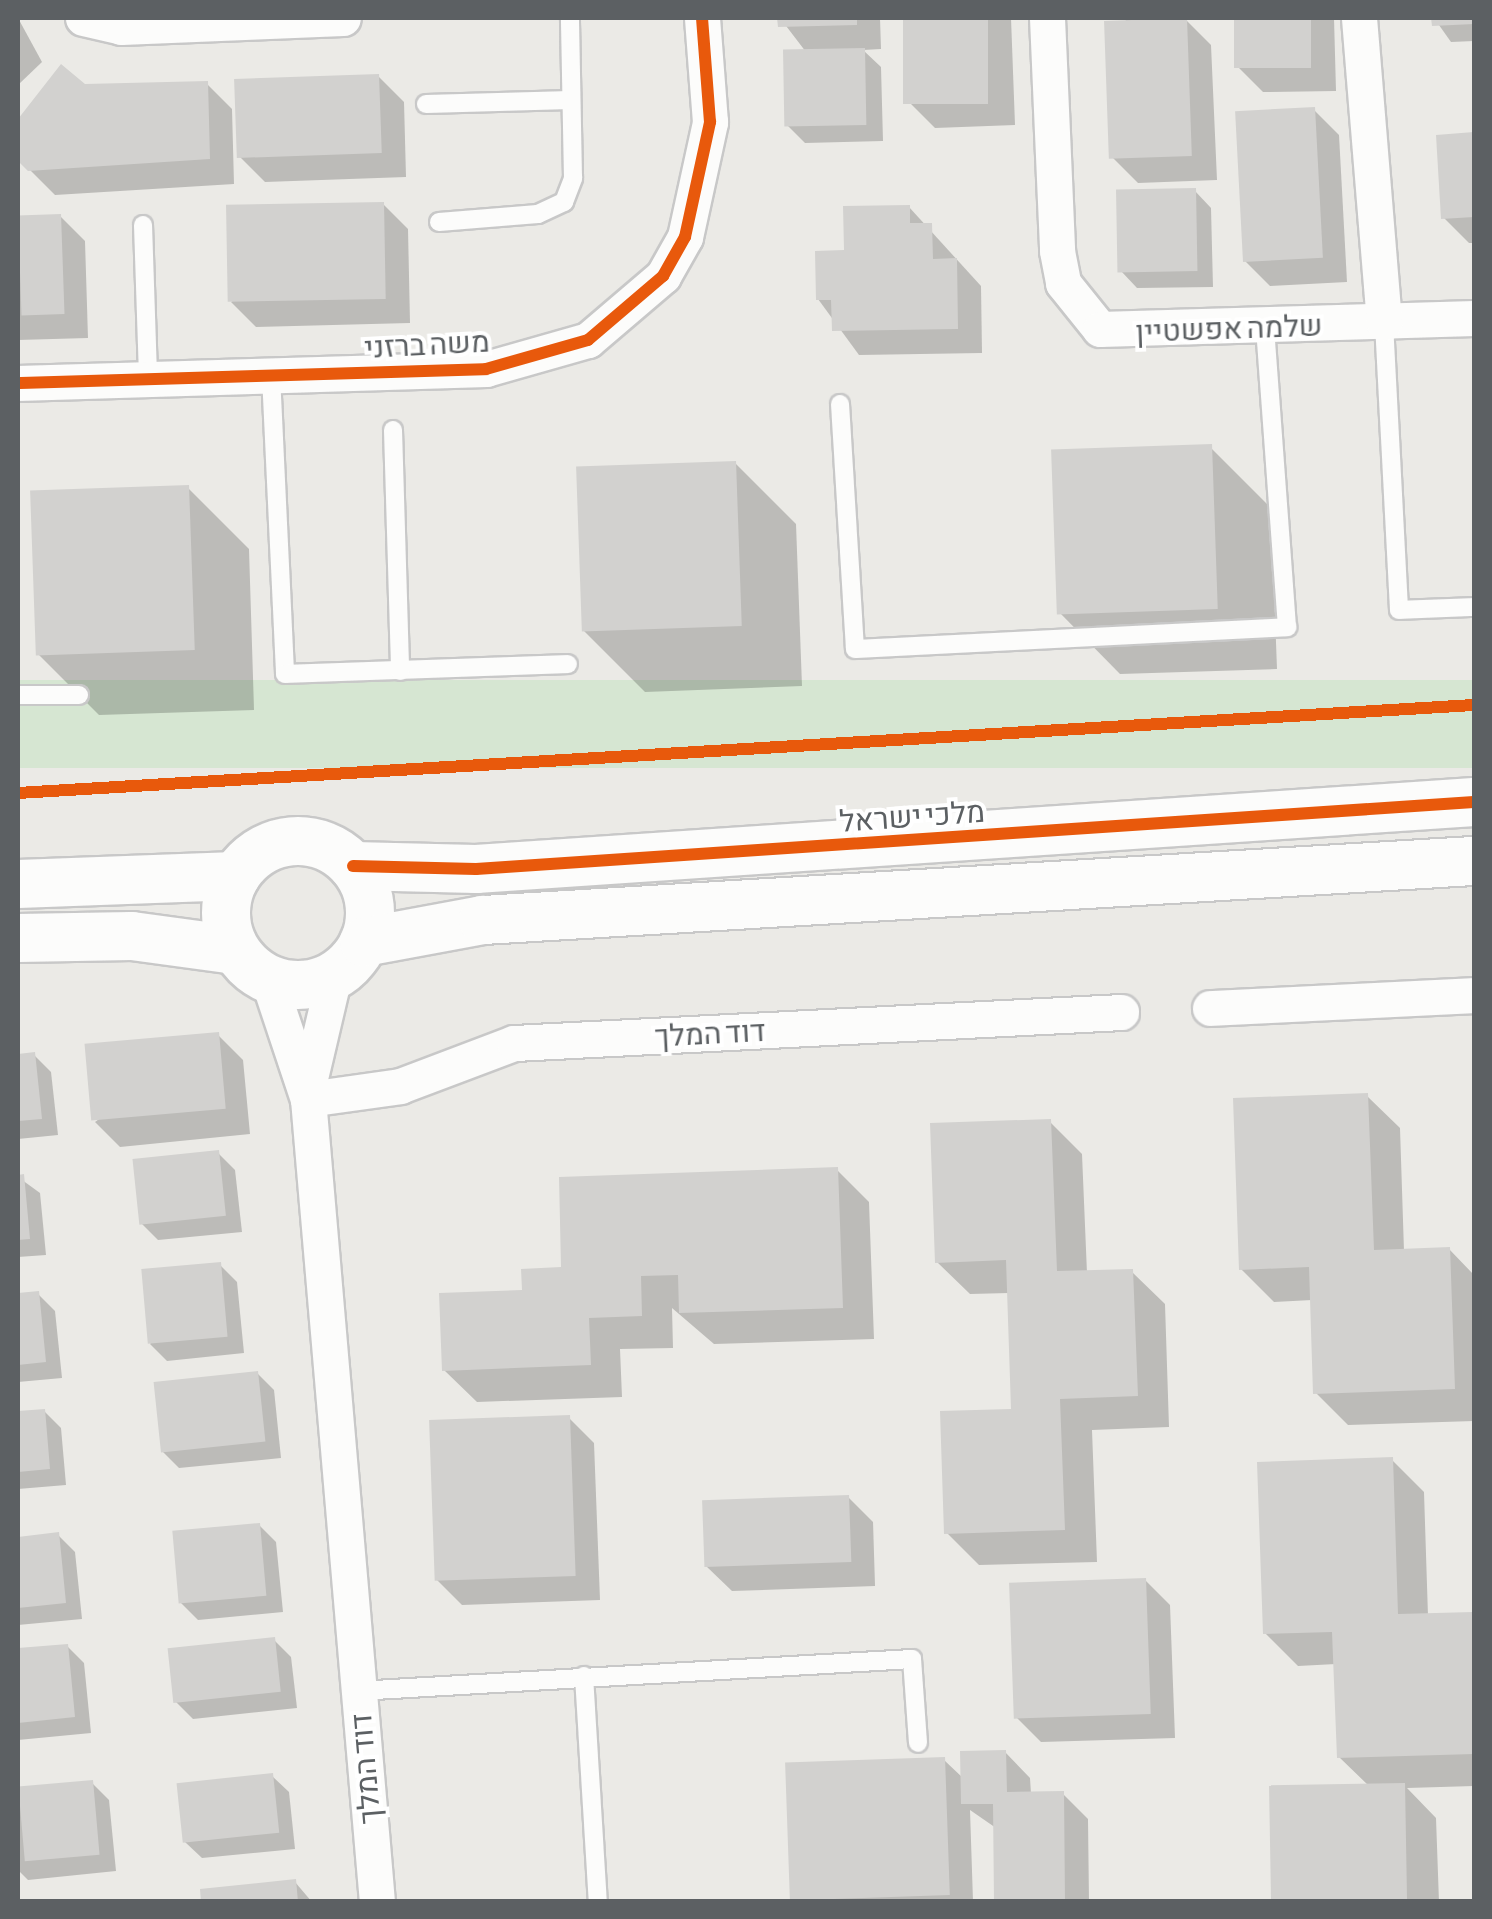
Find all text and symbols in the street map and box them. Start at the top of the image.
street label: שלמה אפשטיין [1135,307,1323,349]
street label: משה ברזני [363,323,491,365]
street label: מלכי ישראל [838,793,986,839]
street label: דוד המלך [654,1012,766,1054]
street label: דוד המלך [342,1712,388,1826]

